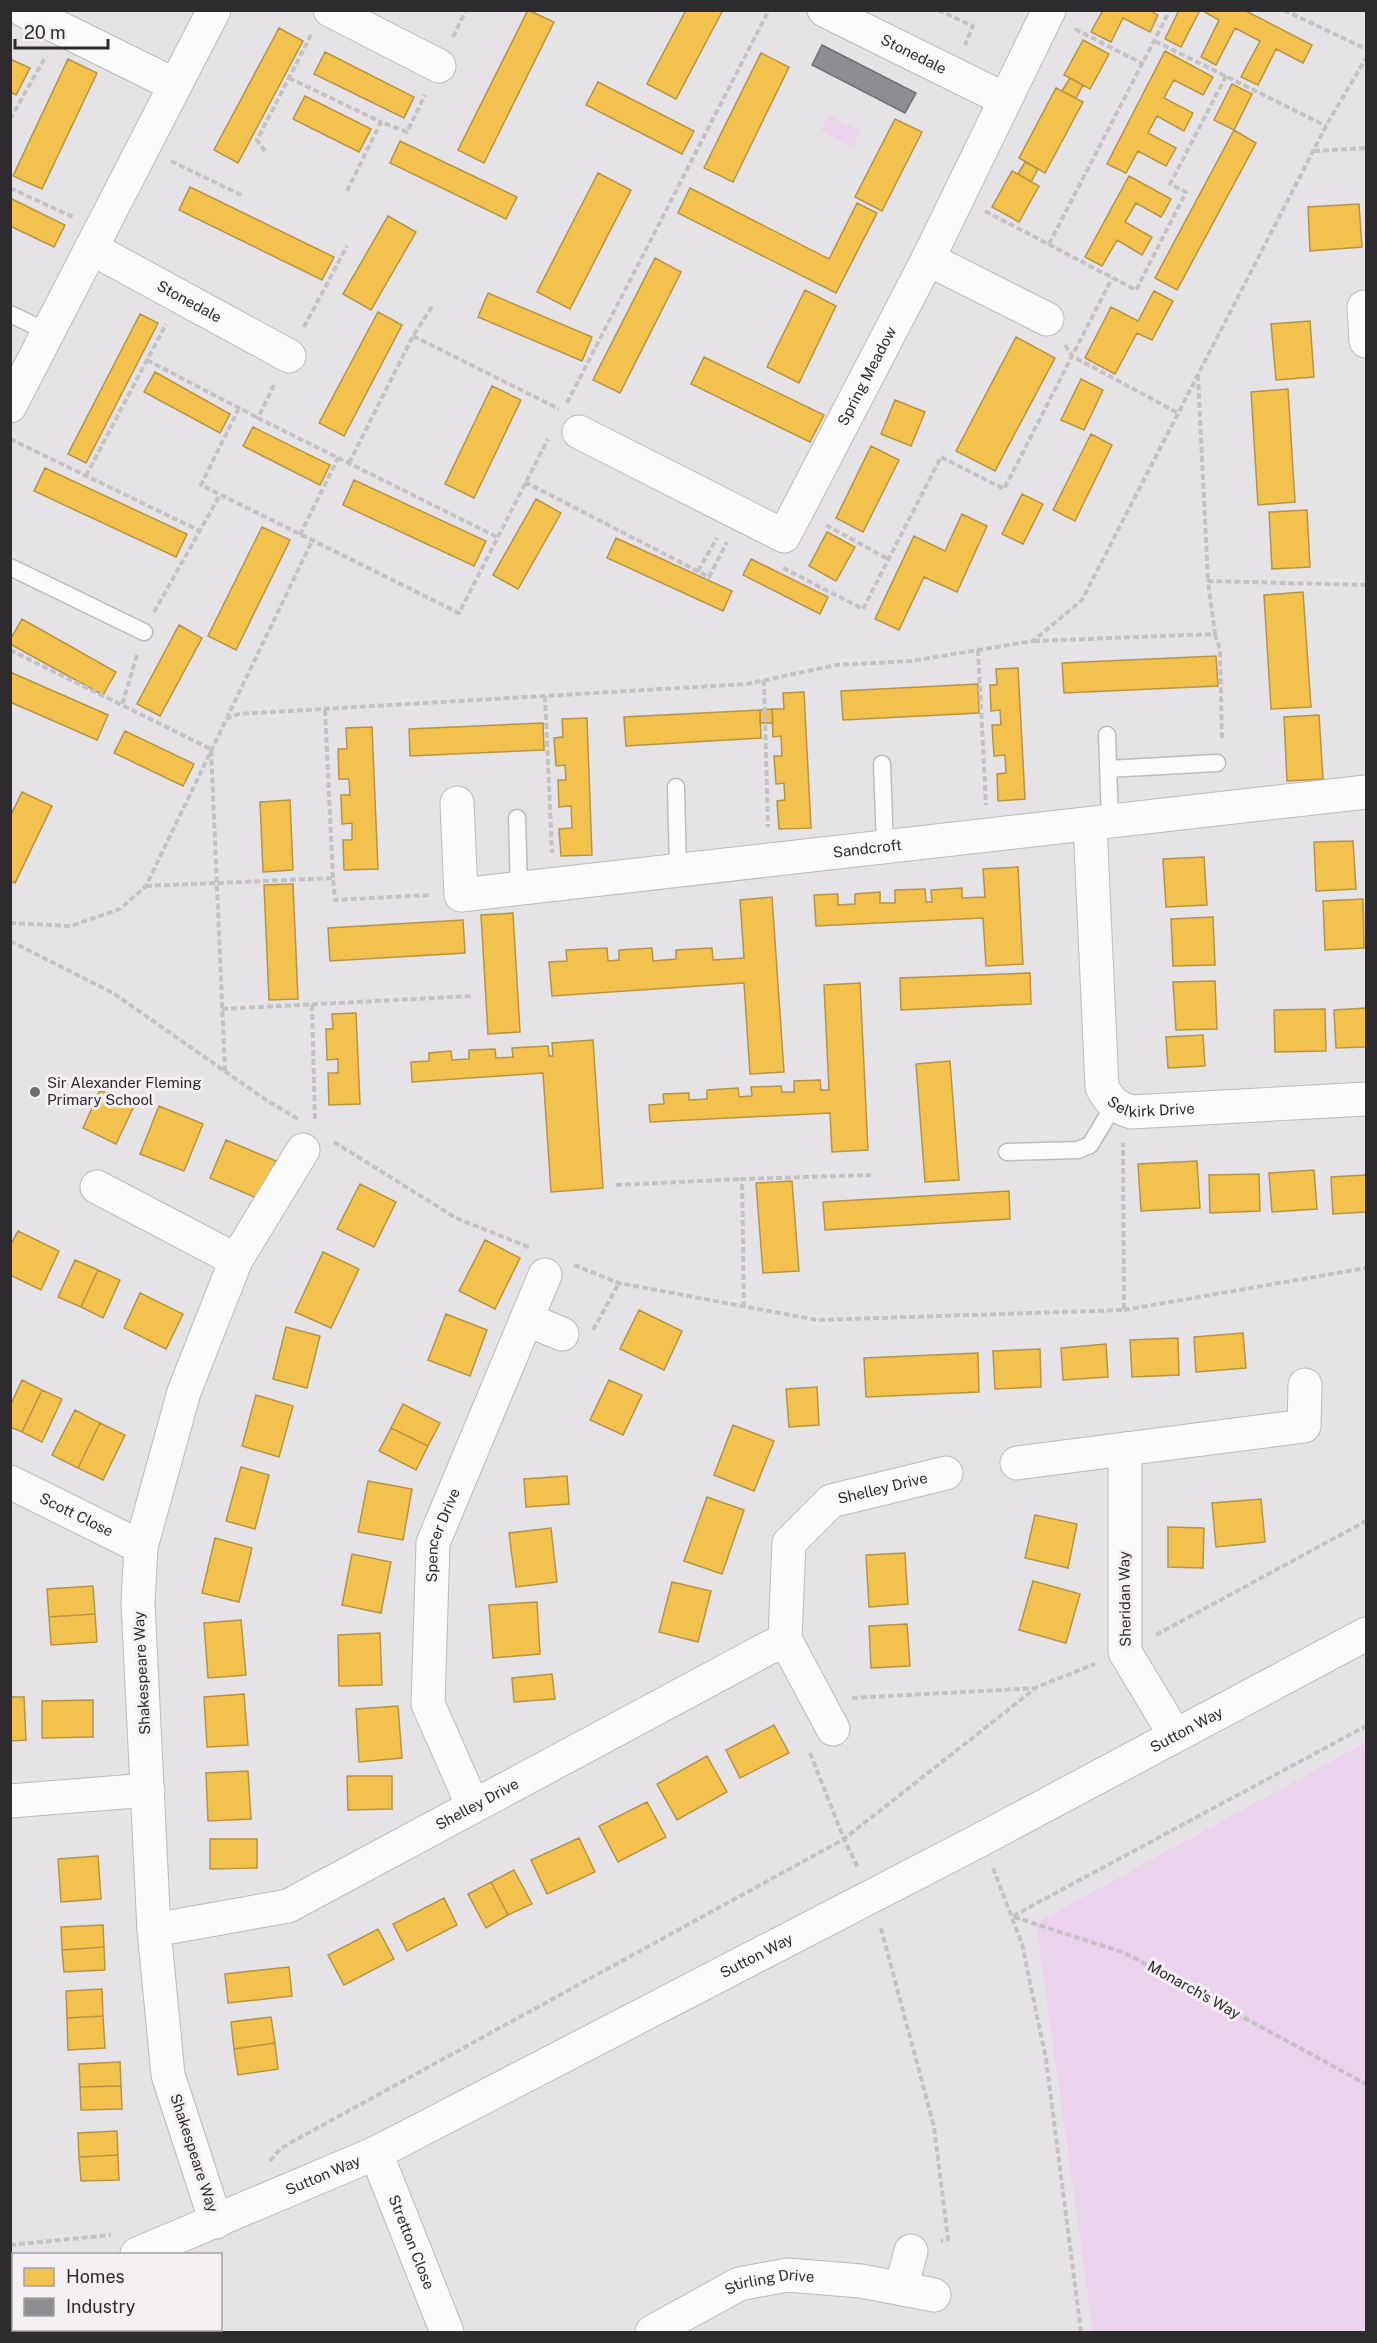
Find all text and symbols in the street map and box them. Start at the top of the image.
scale bar [15,12,108,50]
text: 20 m [24,22,66,43]
street label: Stonedale [878,31,949,77]
street label: Stonedale [154,277,225,326]
street label: Spring Meadow [834,323,900,428]
street label: Sandcroft [832,836,903,861]
place label: Sir Alexander Fleming Primary School [47,1074,202,1108]
marker: Sir Alexander Fleming Primary School [28,1085,42,1099]
street label: Selkirk Drive [1104,1092,1195,1120]
street label: Shelley Drive [836,1469,929,1507]
street label: Spencer Drive [423,1486,463,1583]
street label: Scott Close [37,1489,116,1540]
street label: Sheridan Way [1115,1551,1134,1647]
street label: Shakespeare Way [130,1611,153,1735]
street label: Sutton Way [1147,1703,1226,1756]
street label: Shelley Drive [433,1775,521,1833]
street label: Sutton Way [717,1930,796,1981]
street label: Monarch's Way [1145,1957,1244,2022]
street label: Shakespeare Way [167,2091,222,2214]
street label: Sutton Way [283,2152,363,2198]
street label: Stretton Close [386,2192,438,2292]
legend [12,2253,222,2331]
text: Homes [66,2266,125,2287]
street label: Stirling Drive [722,2266,815,2298]
text: Industry [66,2296,136,2317]

